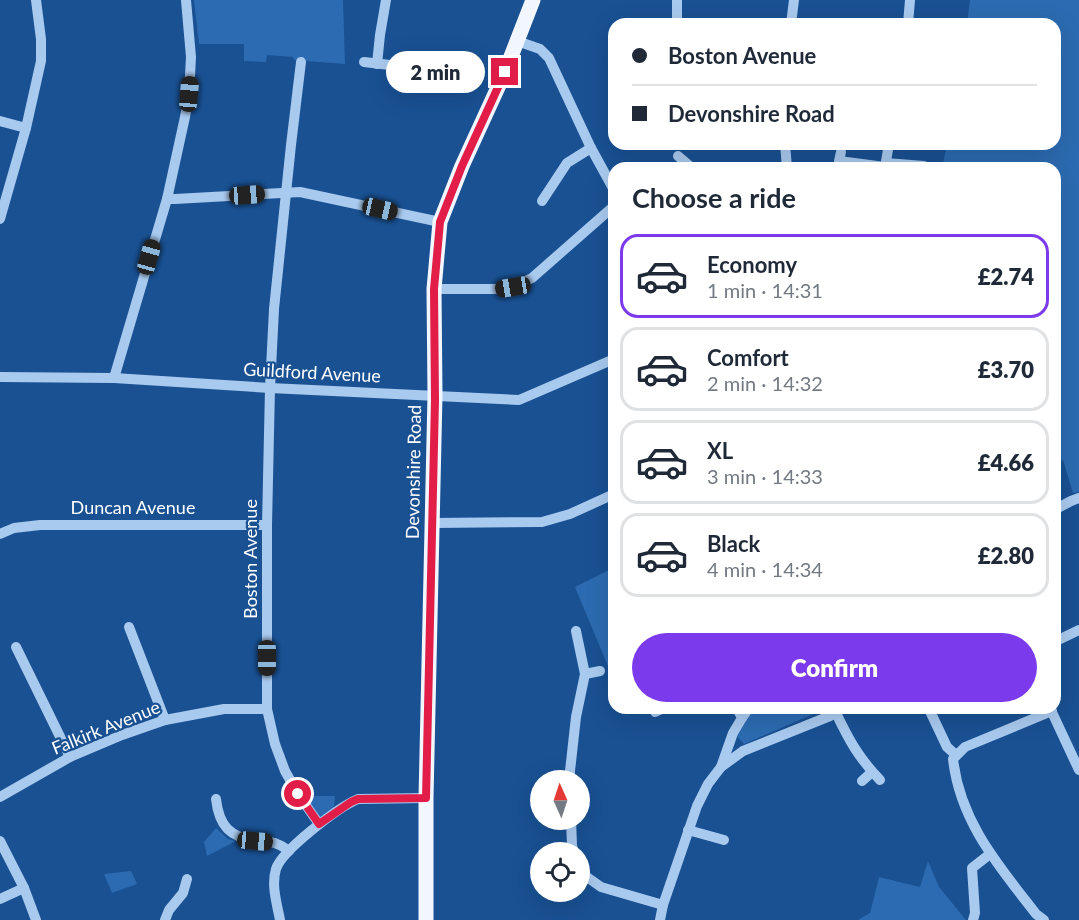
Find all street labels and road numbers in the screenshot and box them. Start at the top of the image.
street label: Guildford Avenue [243,357,381,387]
street label: Devonshire Road [401,405,425,539]
street label: Duncan Avenue [71,496,195,518]
street label: Boston Avenue [239,499,261,619]
street label: Falkirk Avenue [48,695,163,759]

